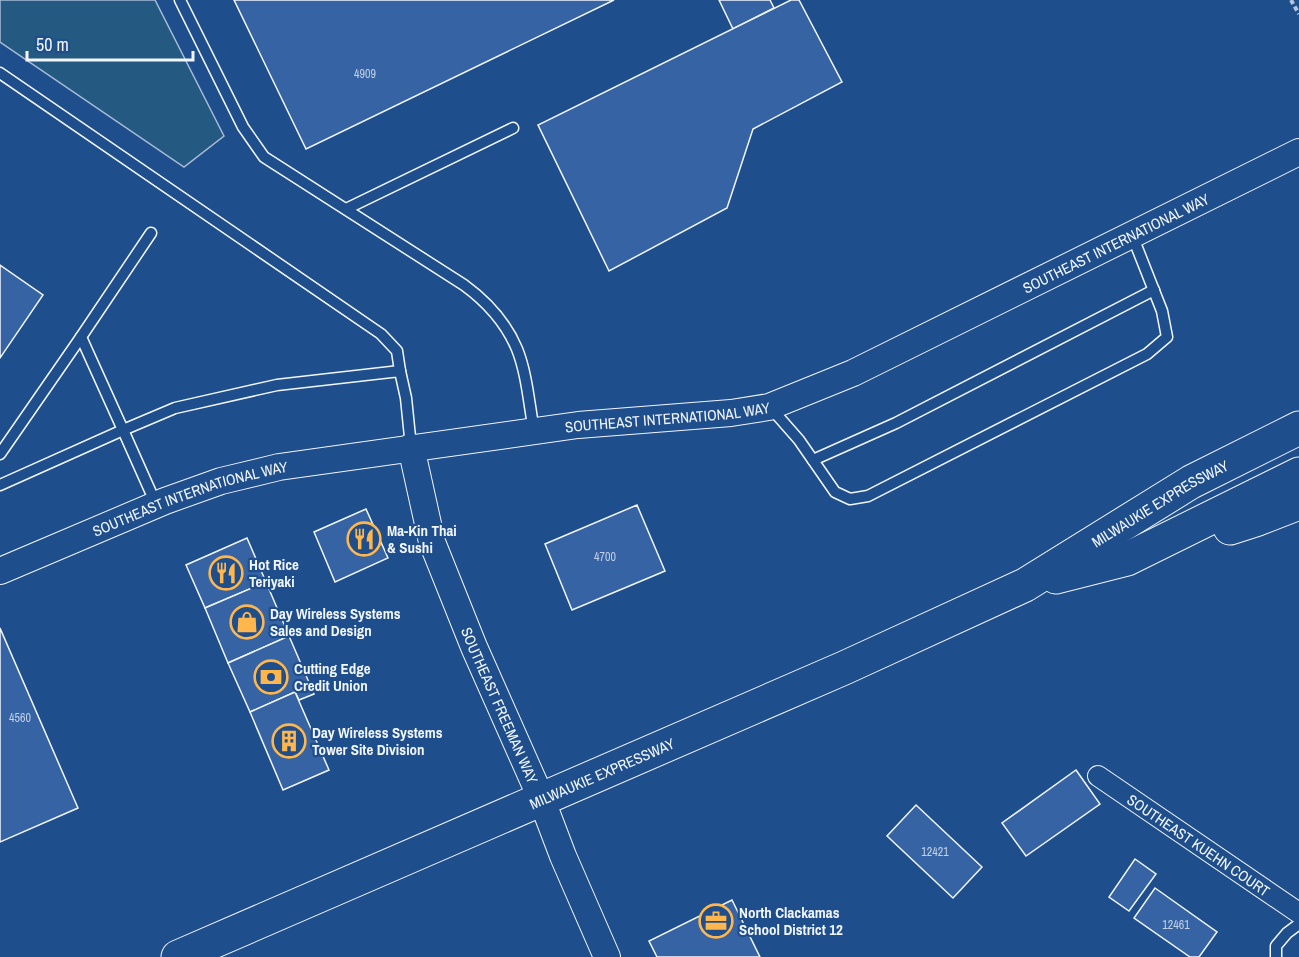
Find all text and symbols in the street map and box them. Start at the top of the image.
scale bar [27,24,194,62]
text: 50 m [36,32,69,57]
house number: 4909 [354,66,376,82]
street label: SOUTHEAST INTERNATIONAL WAY [1019,187,1213,298]
street label: SOUTHEAST INTERNATIONAL WAY [563,396,772,437]
street label: MILWAUKIE EXPRESSWAY [1087,454,1233,552]
street label: SOUTHEAST INTERNATIONAL WAY [89,455,290,541]
place label: Ma-Kin Thai & Sushi [387,520,457,558]
restaurant icon: Ma-Kin Thai & Sushi [346,521,382,557]
house number: 4700 [594,549,616,565]
place label: Hot Rice Teriyaki [249,554,299,592]
restaurant icon: Hot Rice Teriyaki [208,555,244,591]
place label: Day Wireless Systems Sales and Design [270,603,401,641]
shop icon: Day Wireless Systems Sales and Design [229,604,265,640]
street label: SOUTHEAST FREEMAN WAY [457,624,544,787]
place label: Cutting Edge Credit Union [294,658,371,696]
bank icon: Cutting Edge Credit Union [253,659,289,695]
house number: 4560 [9,710,31,726]
place label: Day Wireless Systems Tower Site Division [312,722,443,760]
building icon: Day Wireless Systems Tower Site Division [271,723,307,759]
street label: MILWAUKIE EXPRESSWAY [526,732,678,814]
street label: SOUTHEAST KUEHN COURT [1123,789,1275,901]
house number: 12421 [921,844,949,860]
place label: North Clackamas School District 12 [739,902,843,940]
office icon: North Clackamas School District 12 [698,903,734,939]
house number: 12461 [1162,917,1190,933]

